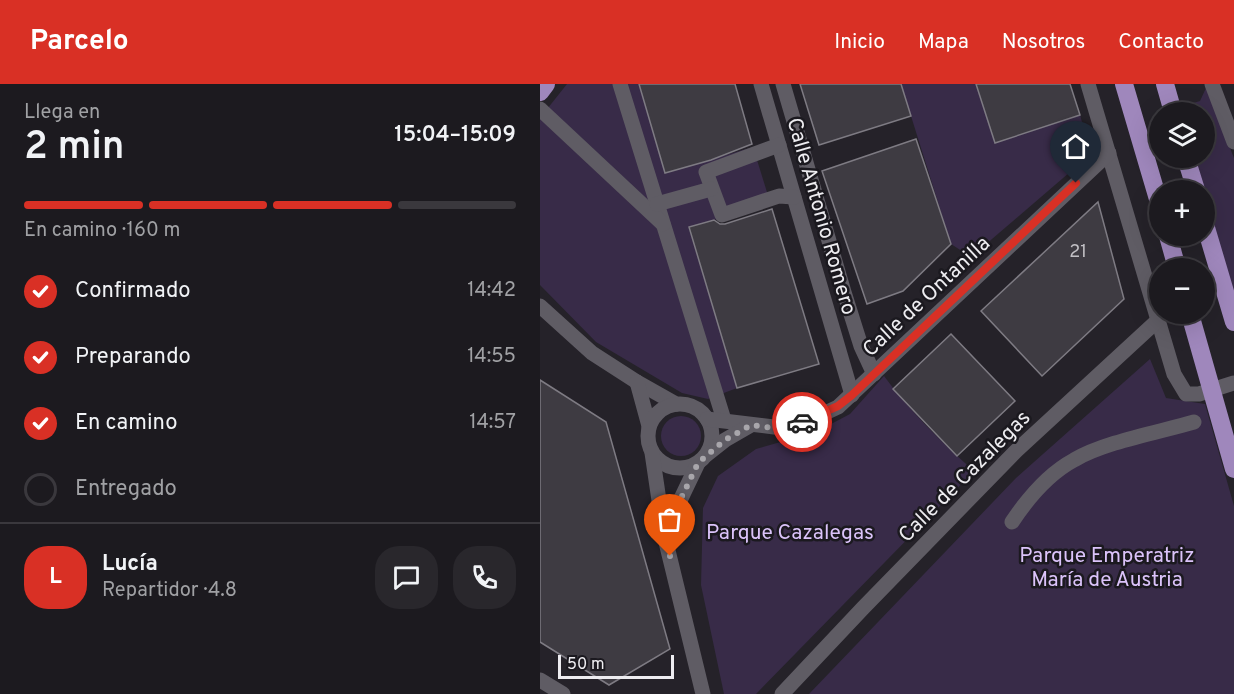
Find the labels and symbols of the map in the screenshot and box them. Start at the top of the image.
street label: Calle Antonio Romero [779,115,862,318]
pin [1050,121,1101,183]
street label: Calle de Ontanilla [857,231,997,363]
house number: 21 [1069,241,1087,264]
courier [772,392,832,452]
street label: Calle de Cazalegas [893,405,1037,549]
pin [644,494,695,556]
park label: Parque Cazalegas [706,520,874,547]
park label: Parque Emperatriz María de Austria [1019,543,1195,594]
scale bar [558,652,674,680]

